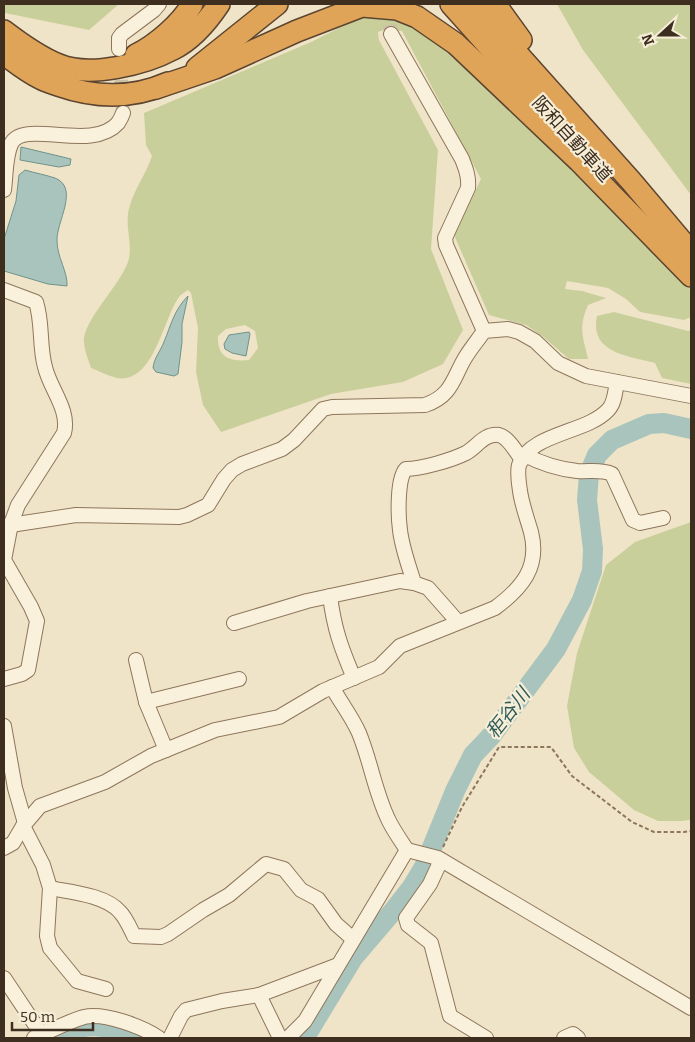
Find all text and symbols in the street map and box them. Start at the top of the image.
north arrow [635,10,685,60]
text: N [638,31,658,48]
street label: 阪和自動車道 [528,92,616,186]
water label: 秬谷川 [481,682,536,743]
scale bar [12,1000,94,1032]
text: 50 m [20,1008,56,1026]

